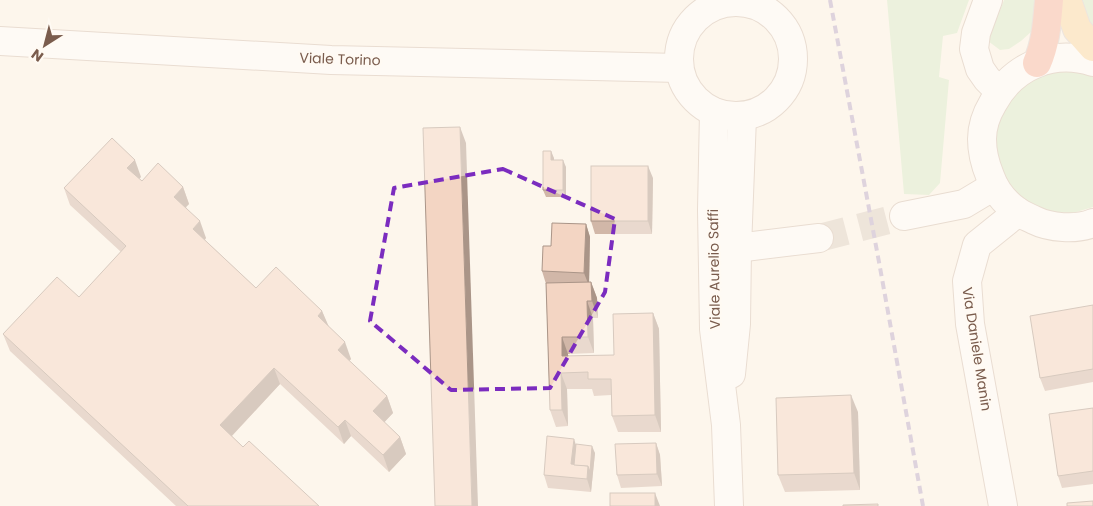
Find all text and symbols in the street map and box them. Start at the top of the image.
north arrow [20,20,70,70]
text: N [27,44,47,67]
street label: Viale Torino [299,48,381,70]
street label: Viale Aurelio Saffi [703,209,725,329]
street label: Via Daniele Manin [957,286,997,412]

